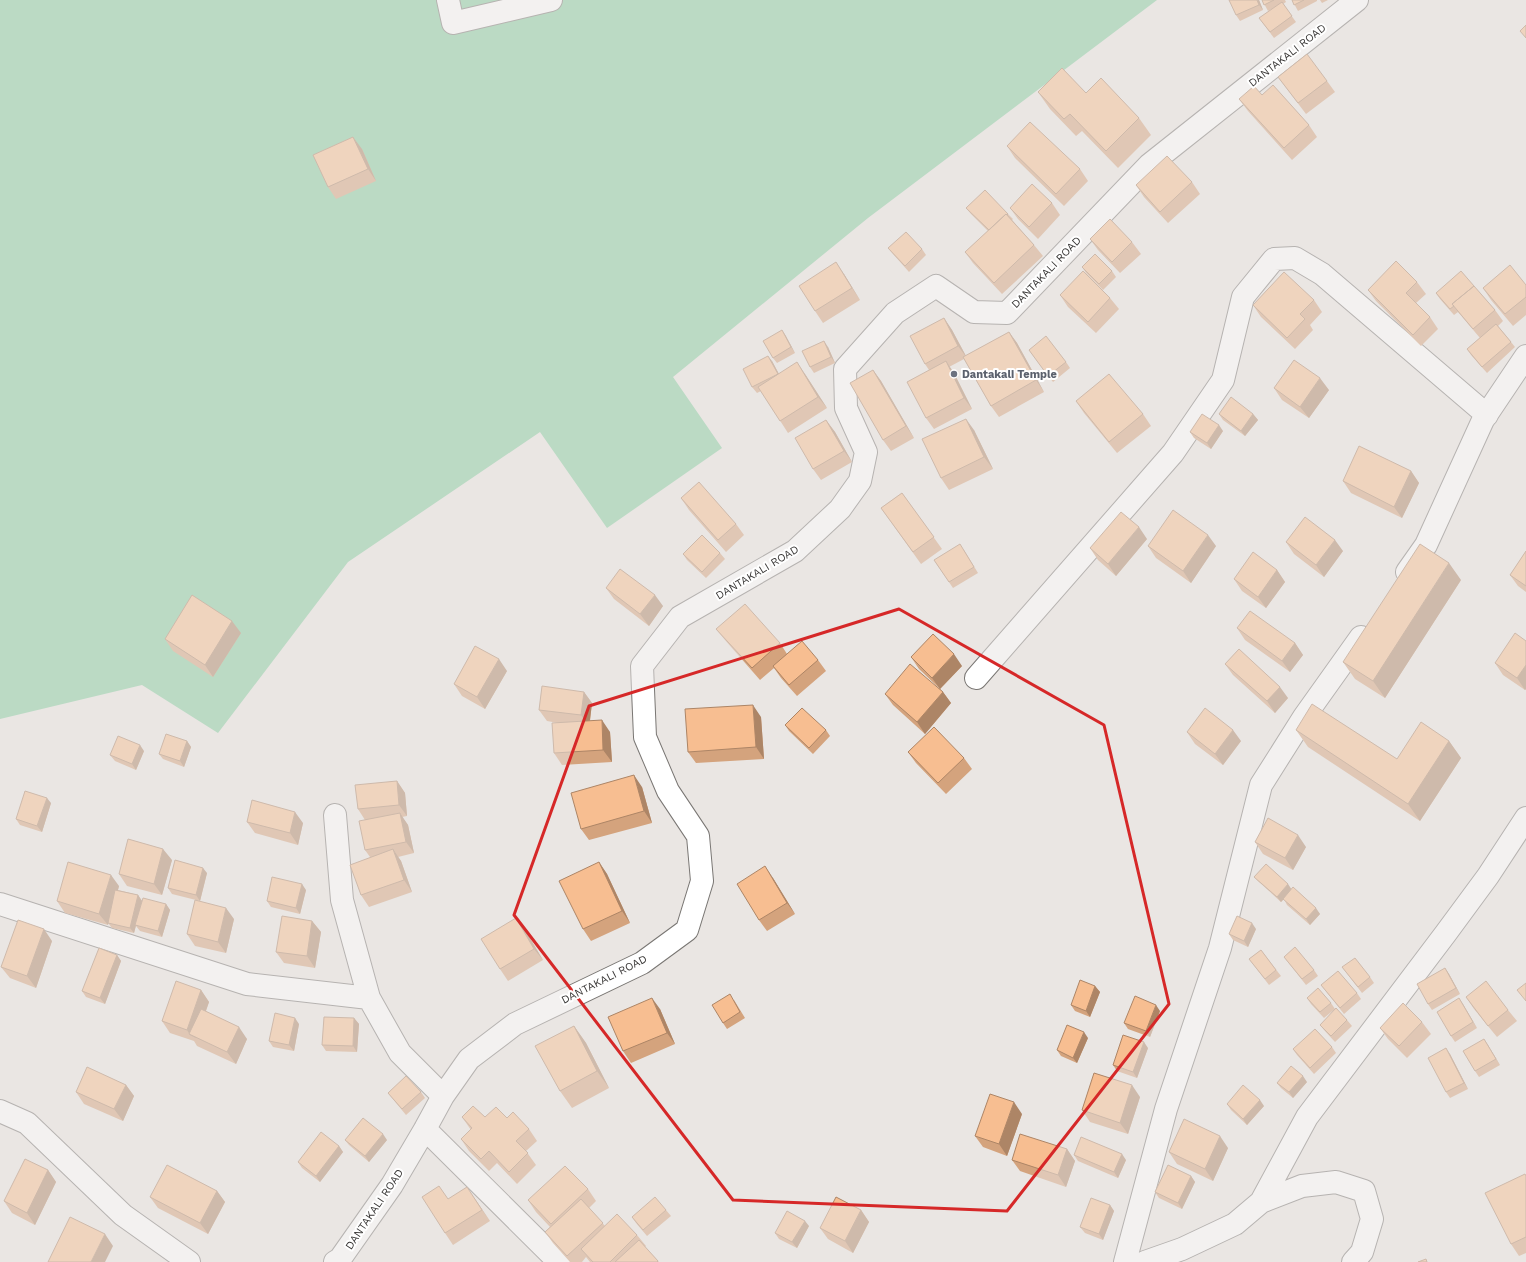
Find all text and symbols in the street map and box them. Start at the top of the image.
street label: DANTAKALI ROAD [1246,21,1329,90]
street label: DANTAKALI ROAD [1009,234,1084,311]
place label: Dantakali Temple [962,368,1057,381]
marker: Dantakali Temple [949,369,959,379]
street label: DANTAKALI ROAD [713,543,801,602]
street label: DANTAKALI ROAD [559,952,649,1007]
street label: DANTAKALI ROAD [343,1166,406,1252]

